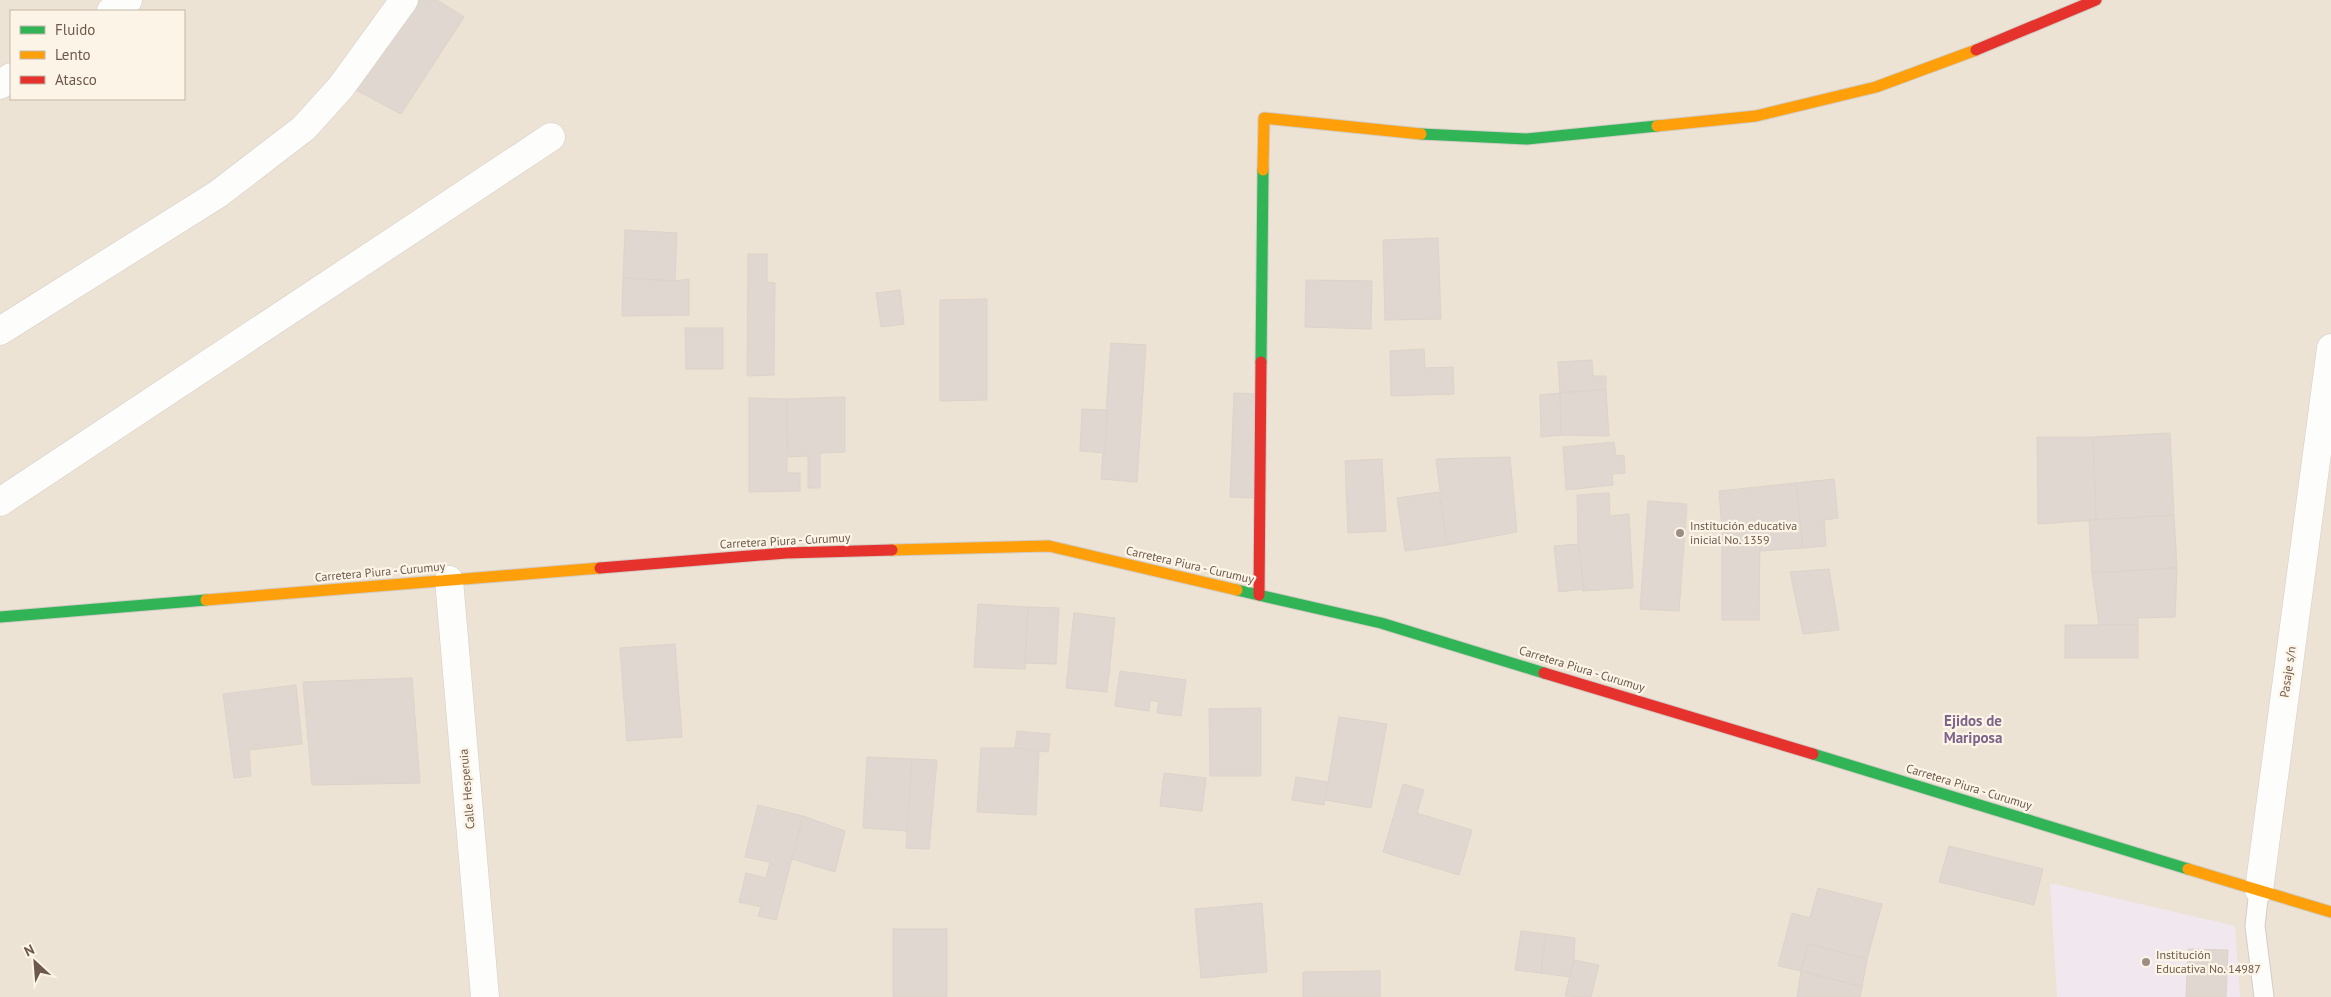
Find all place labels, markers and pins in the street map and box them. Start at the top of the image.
place label: Institución educativa inicial No. 1359 [1690,518,1797,547]
marker: Institución educativa inicial No. 1359 [1674,527,1686,539]
place label: Institución Educativa No. 14987 [2156,947,2261,976]
marker: Institución Educativa No. 14987 [2140,956,2152,968]

